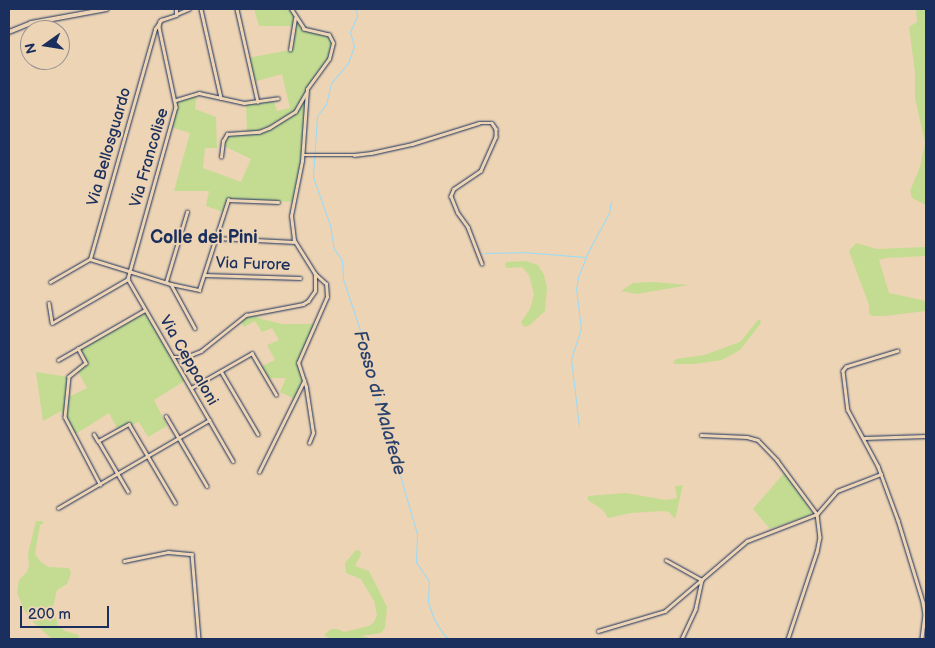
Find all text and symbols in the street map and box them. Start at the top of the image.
north arrow [20,20,70,70]
text: N [21,41,40,55]
street label: Via Bellosguardo [84,86,136,208]
street label: Via Francolise [127,106,173,210]
district label: Colle dei Pini [150,227,258,249]
street label: Via Furore [215,254,291,276]
street label: Via Ceppaloni [154,313,222,409]
water label: Fosso di Malafede [348,328,410,478]
scale bar [22,596,111,628]
text: 200 m [28,605,71,624]

